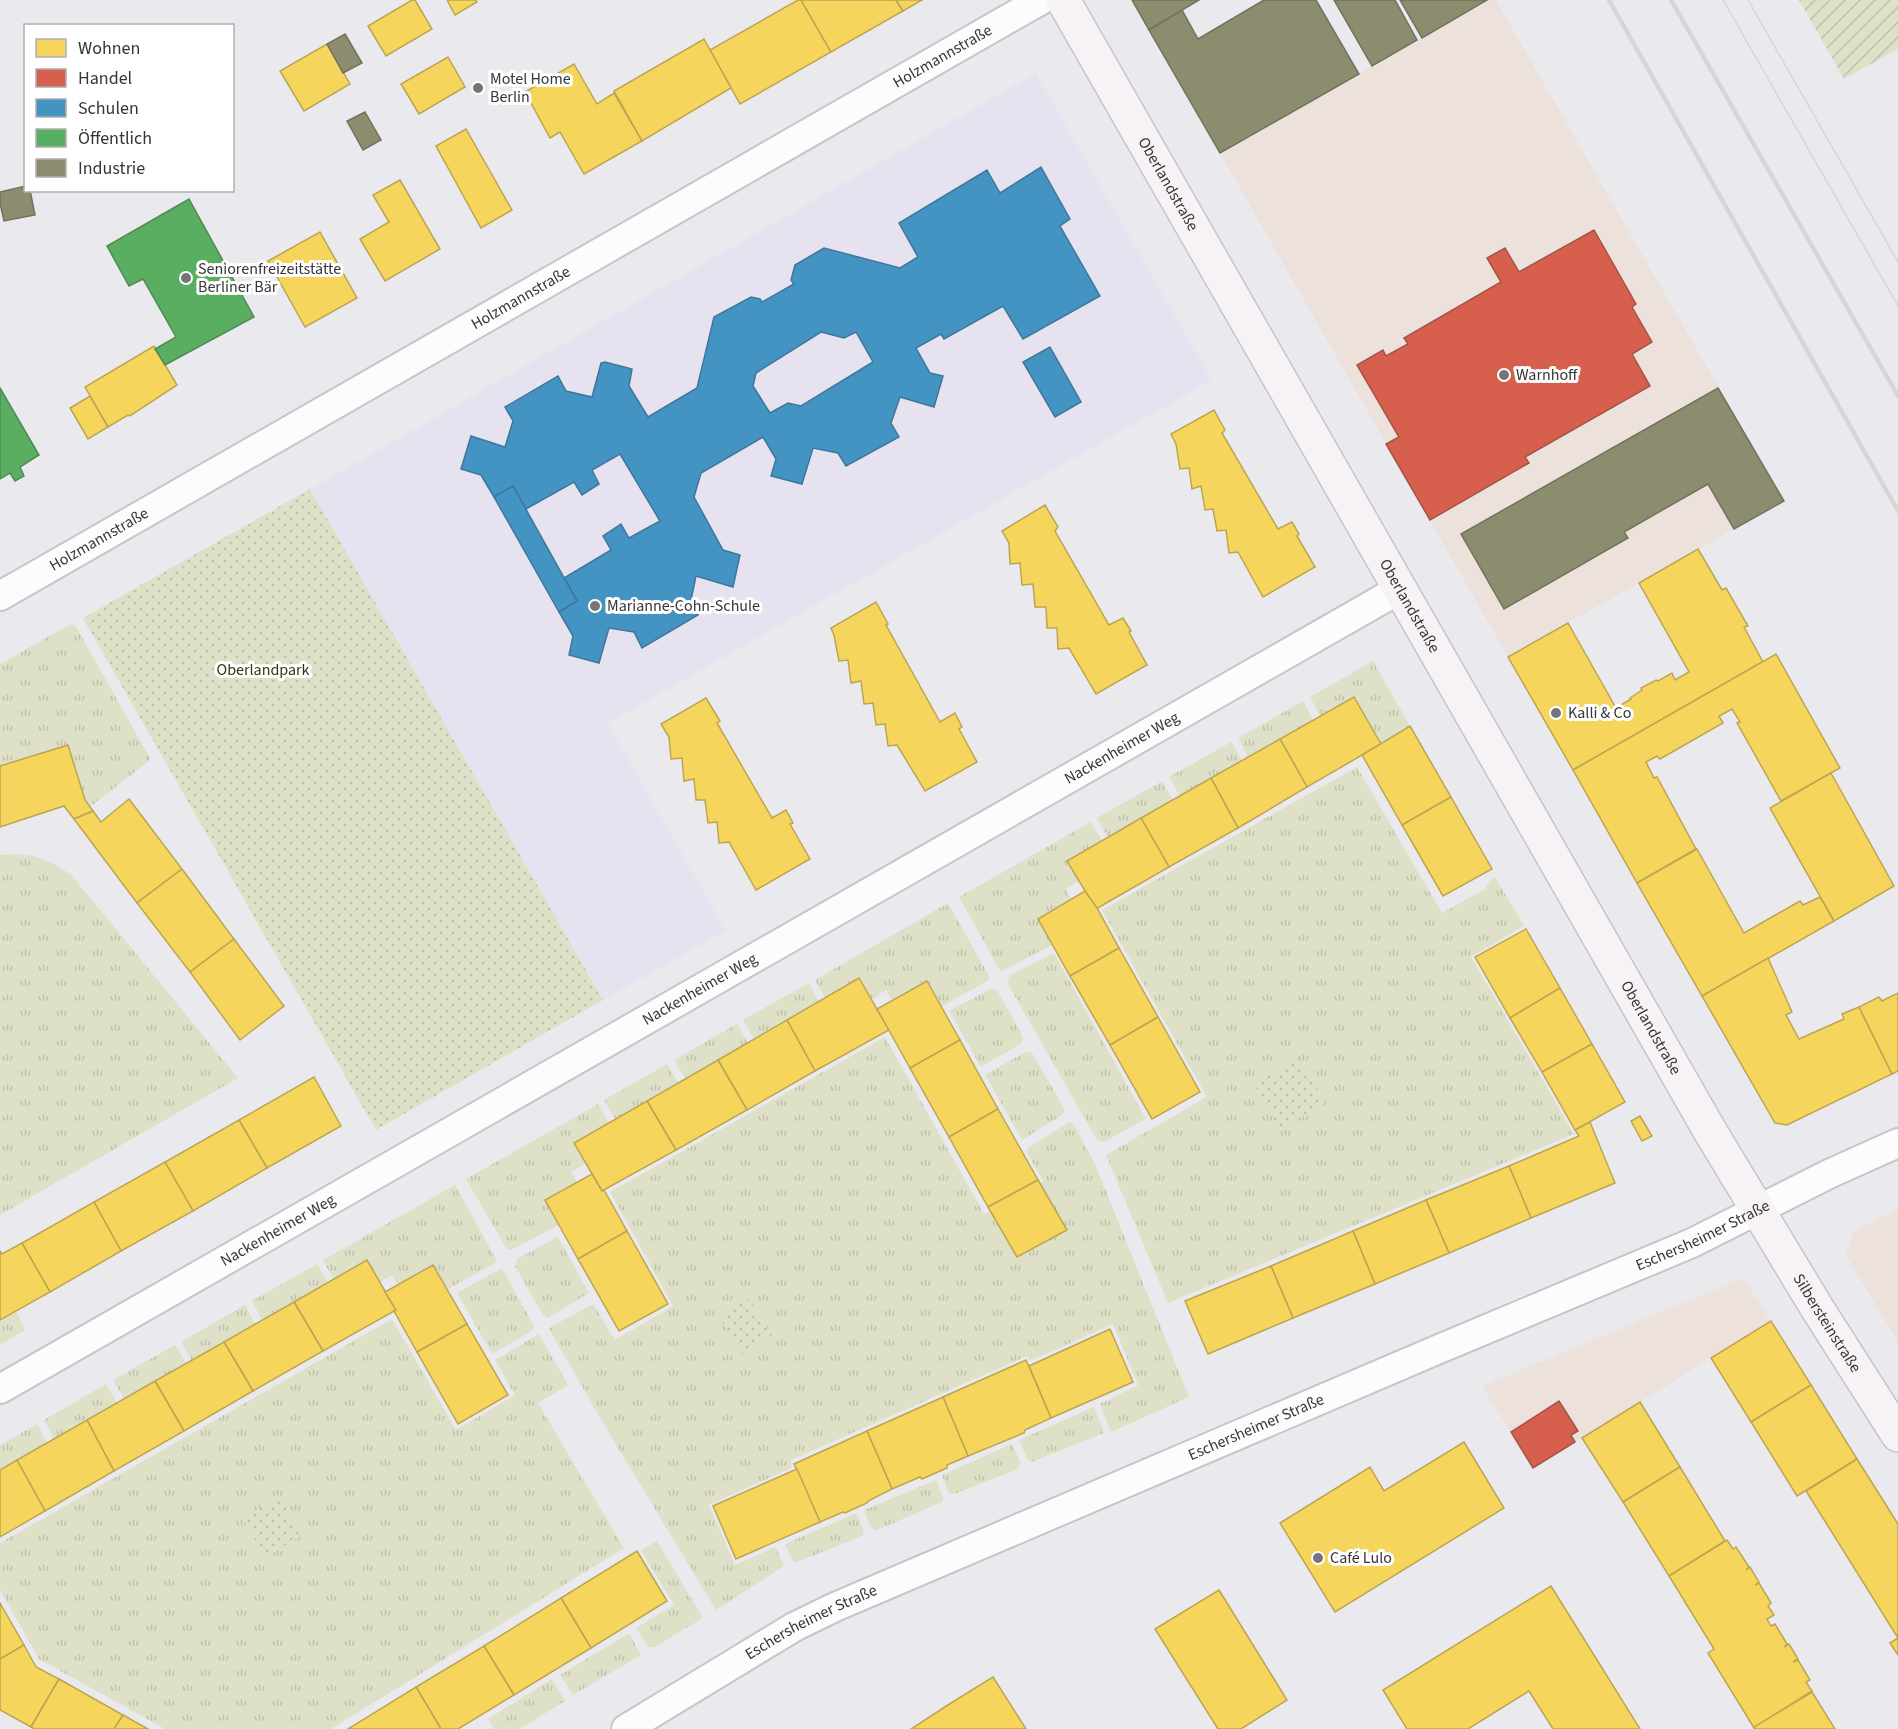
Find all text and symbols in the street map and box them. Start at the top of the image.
street label: Holzmannstraße [889,19,996,94]
legend [24,24,234,192]
text: Wohnen [78,36,140,61]
text: Handel [78,66,132,91]
place label: Motel Home Berlin [490,68,571,108]
marker: Motel Home Berlin [471,81,485,95]
text: Schulen [78,96,139,121]
text: Öffentlich [78,126,152,151]
street label: Oberlandstraße [1133,133,1204,235]
text: Industrie [78,156,145,181]
place label: Seniorenfreizeitstätte Berliner Bär [198,258,341,298]
street label: Holzmannstraße [467,261,574,335]
marker: Seniorenfreizeitstätte Berliner Bär [179,271,193,285]
place label: Warnhoff [1516,364,1578,386]
marker: Warnhoff [1497,368,1511,382]
street label: Holzmannstraße [45,502,153,577]
street label: Oberlandstraße [1374,555,1445,657]
place label: Marianne-Cohn-Schule [607,595,760,617]
marker: Marianne-Cohn-Schule [588,599,602,613]
park label: Oberlandpark [217,659,310,681]
place label: Kalli & Co [1568,702,1631,724]
street label: Nackenheimer Weg [1060,706,1183,790]
marker: Kalli & Co [1549,706,1563,720]
street label: Nackenheimer Weg [638,948,761,1031]
street label: Oberlandstraße [1615,977,1687,1079]
street label: Nackenheimer Weg [216,1189,339,1272]
street label: Eschersheimer Straße [1632,1195,1774,1276]
street label: Silbersteinstraße [1788,1269,1867,1377]
street label: Eschersheimer Straße [1185,1388,1328,1466]
place label: Café Lulo [1330,1547,1392,1569]
marker: Café Lulo [1311,1551,1325,1565]
street label: Eschersheimer Straße [741,1579,881,1665]

